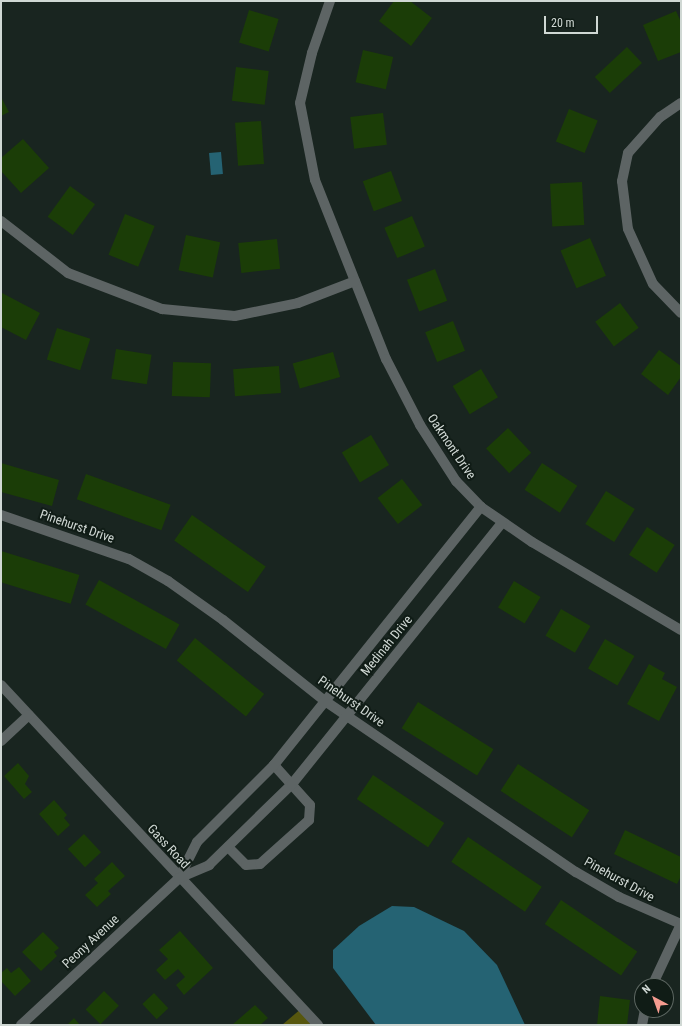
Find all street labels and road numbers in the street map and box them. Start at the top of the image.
street label: Oakmont Drive [423,411,479,483]
street label: Pinehurst Drive [38,507,116,547]
street label: Medinah Drive [358,613,416,679]
street label: Pinehurst Drive [315,673,387,731]
street label: Gass Road [144,822,192,872]
street label: Pinehurst Drive [581,854,657,906]
street label: Peony Avenue [59,912,123,972]

